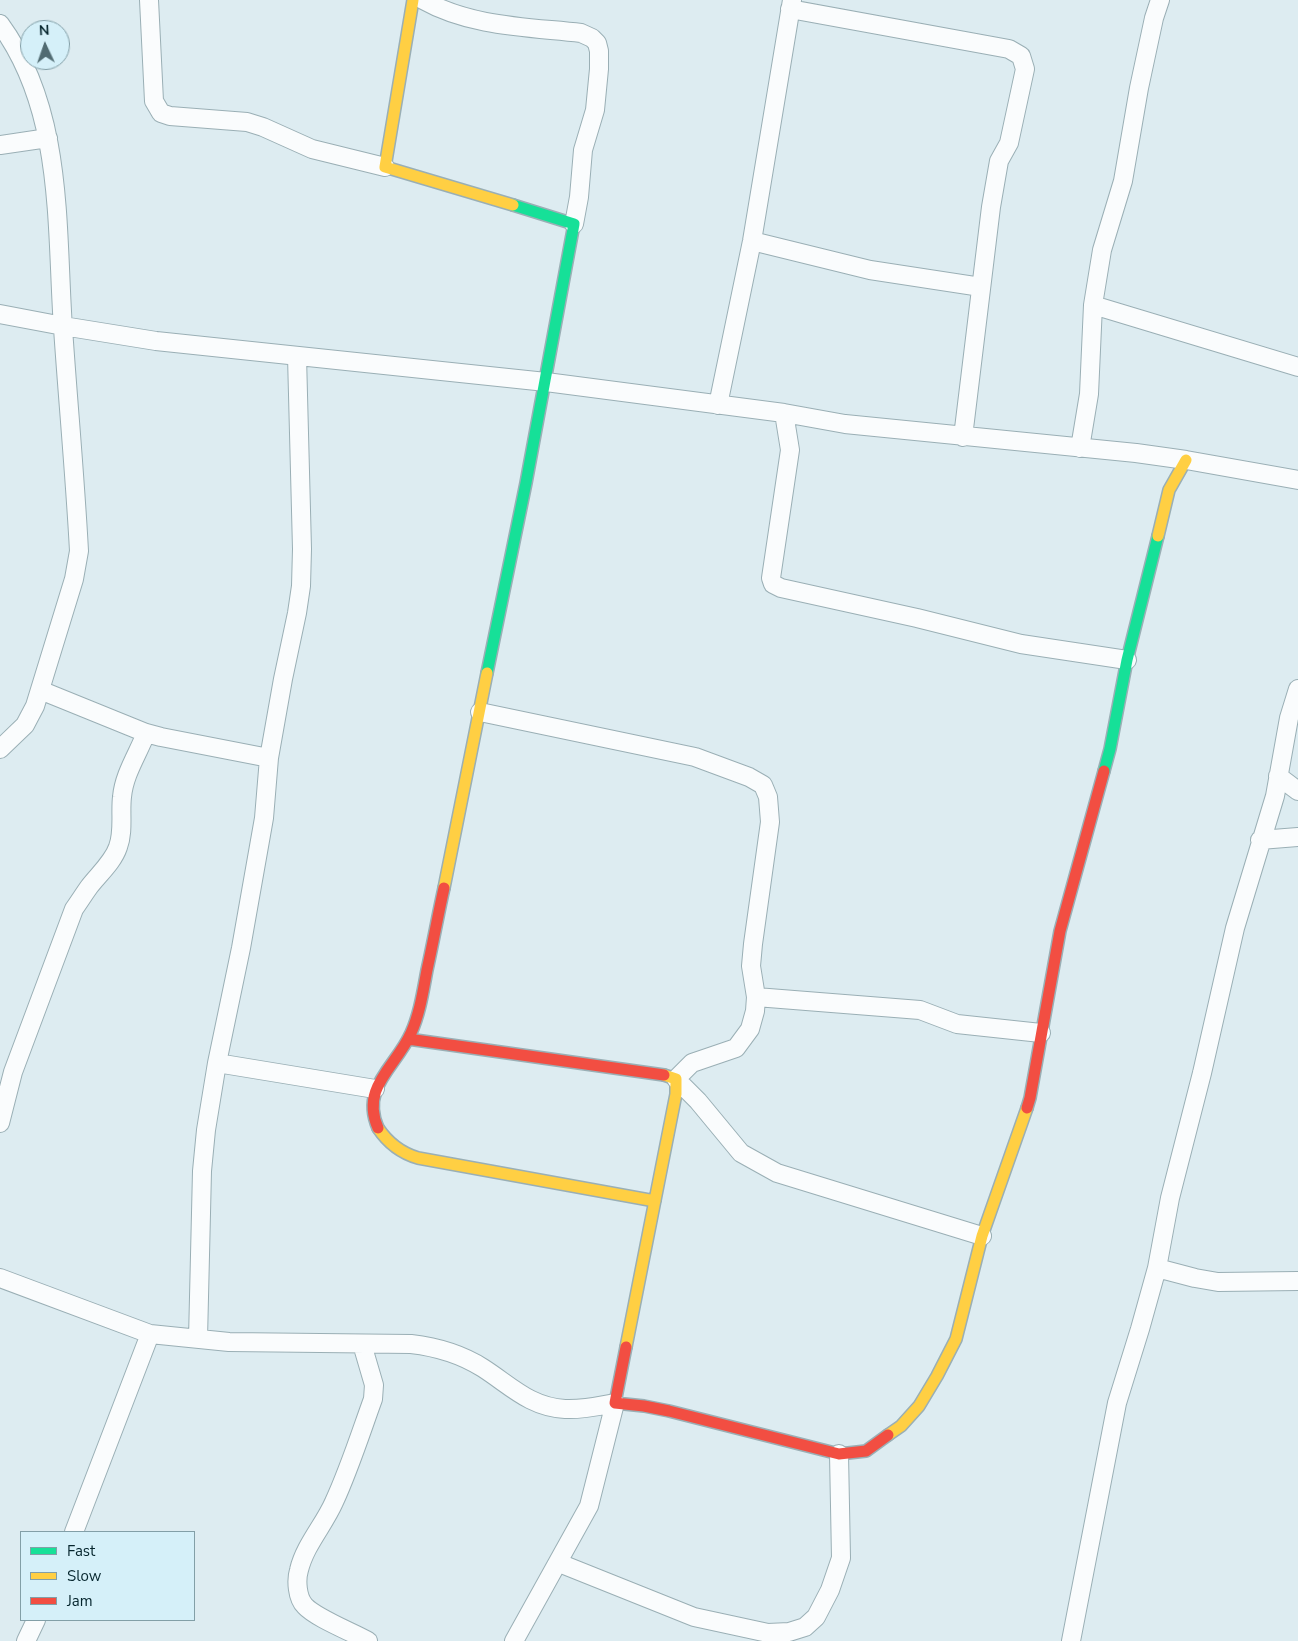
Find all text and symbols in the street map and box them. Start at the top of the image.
north arrow [20,20,70,70]
text: N [39,21,50,40]
legend [20,1531,195,1621]
text: Fast [67,1541,95,1561]
text: Slow [67,1566,101,1586]
text: Jam [67,1591,93,1611]

